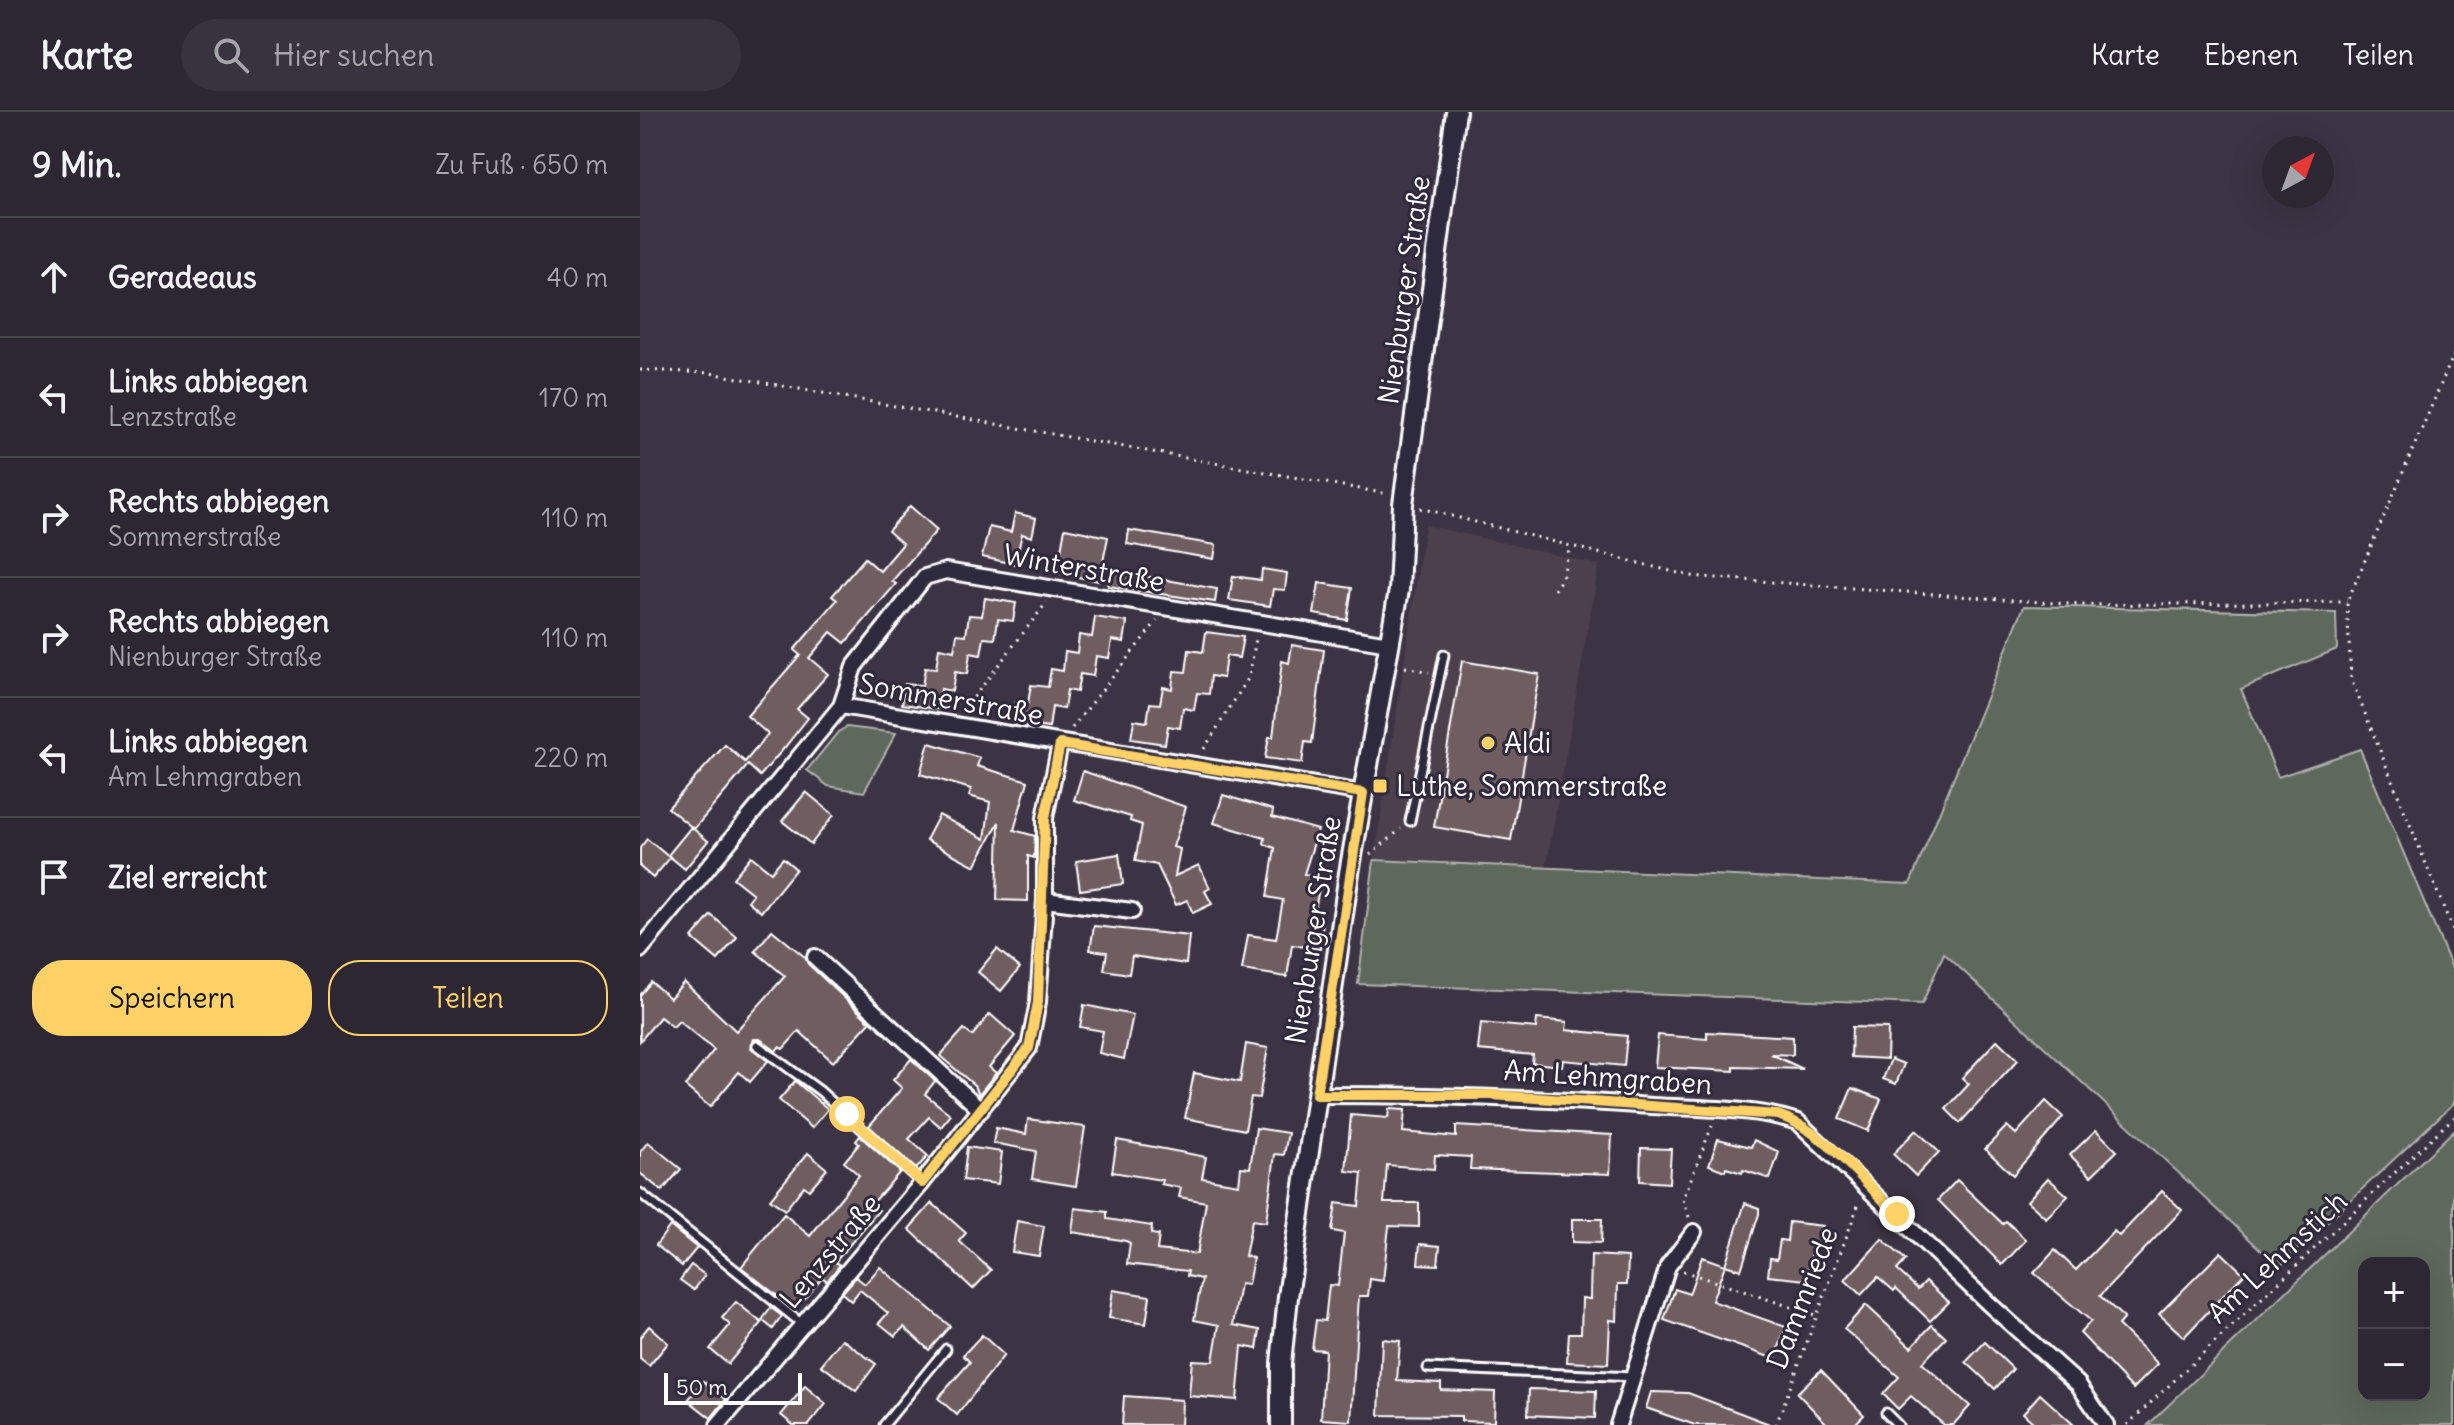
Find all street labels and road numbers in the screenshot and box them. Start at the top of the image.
street label: Nienburger Straße [1370,173,1438,407]
street label: Winterstraße [1001,536,1167,600]
street label: Sommerstraße [856,665,1046,733]
street label: Nienburger Straße [1277,813,1349,1047]
street label: Am Lehmgraben [1503,1052,1713,1102]
street label: Am Lehmstich [2200,1183,2354,1331]
street label: Lenzstraße [772,1186,888,1316]
street label: Dammriede [1758,1222,1846,1374]

